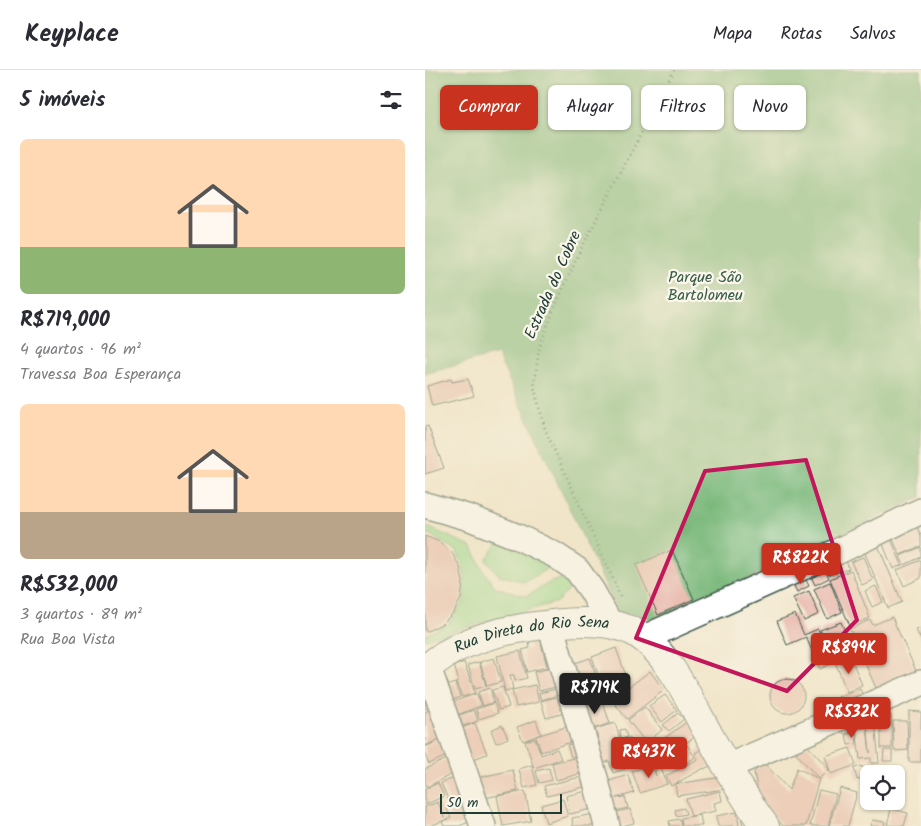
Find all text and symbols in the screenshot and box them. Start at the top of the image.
text: Keyplace [25,15,119,54]
text: Mapa [713,20,752,49]
text: Rotas [780,20,822,49]
text: Salvos [850,20,896,49]
text: 5 imóveis [20,84,105,117]
chip: Comprar [440,85,538,130]
chip: Alugar [548,85,631,130]
chip: Filtros [641,85,724,130]
chip: Novo [734,85,806,130]
icon: filters [377,86,405,114]
icon: home [168,171,258,261]
street label: Estrada do Cobre [518,227,588,343]
park label: Parque São Bartolomeu [667,265,743,308]
text: R$719,000 [20,304,110,337]
text: 4 quartos · 96 m² [20,337,141,362]
text: Travessa Boa Esperança [20,362,181,387]
icon: home [168,436,258,526]
pin: R$822K [760,542,842,585]
text: R$822K [773,546,829,571]
text: R$532,000 [20,569,117,602]
text: 3 quartos · 89 m² [20,602,142,627]
street label: Rua Direta do Rio Sena [450,609,611,660]
text: Rua Boa Vista [20,627,115,652]
pin: R$899K [808,632,890,675]
text: R$899K [822,636,876,661]
pin: R$719K [554,672,636,715]
text: R$719K [570,676,620,701]
pin: R$532K [811,696,893,739]
text: R$532K [825,700,879,725]
pin: R$437K [608,736,690,779]
text: R$437K [622,740,676,765]
map controls [860,765,905,810]
button: locate [860,765,905,810]
scale bar [440,791,563,814]
text: 50 m [447,792,478,814]

